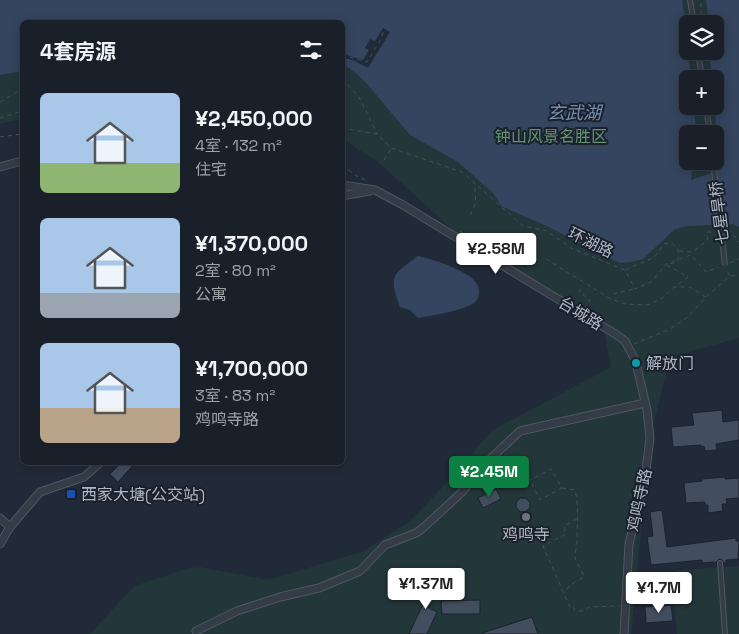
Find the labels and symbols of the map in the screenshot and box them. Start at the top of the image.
water label: 玄武湖 [547,101,604,124]
park label: 钟山风景名胜区 [495,126,607,147]
street label: 七星旱桥 [705,180,734,246]
street label: 环湖路 [565,222,617,262]
pin: ¥2.58M [455,232,537,275]
street label: 台城路 [555,292,607,335]
place label: 解放门 [646,353,694,374]
marker: 解放门 [630,357,642,369]
pin: ¥2.45M [448,456,530,498]
street label: 鸡鸣寺路 [623,467,656,534]
place label: 西家大塘(公交站) [81,484,205,505]
marker: 西家大塘(公交站) [65,488,77,500]
marker: 鸡鸣寺 [520,511,532,523]
place label: 鸡鸣寺 [502,524,550,545]
pin: ¥1.37M [385,568,467,610]
pin: ¥1.7M [624,572,694,614]

